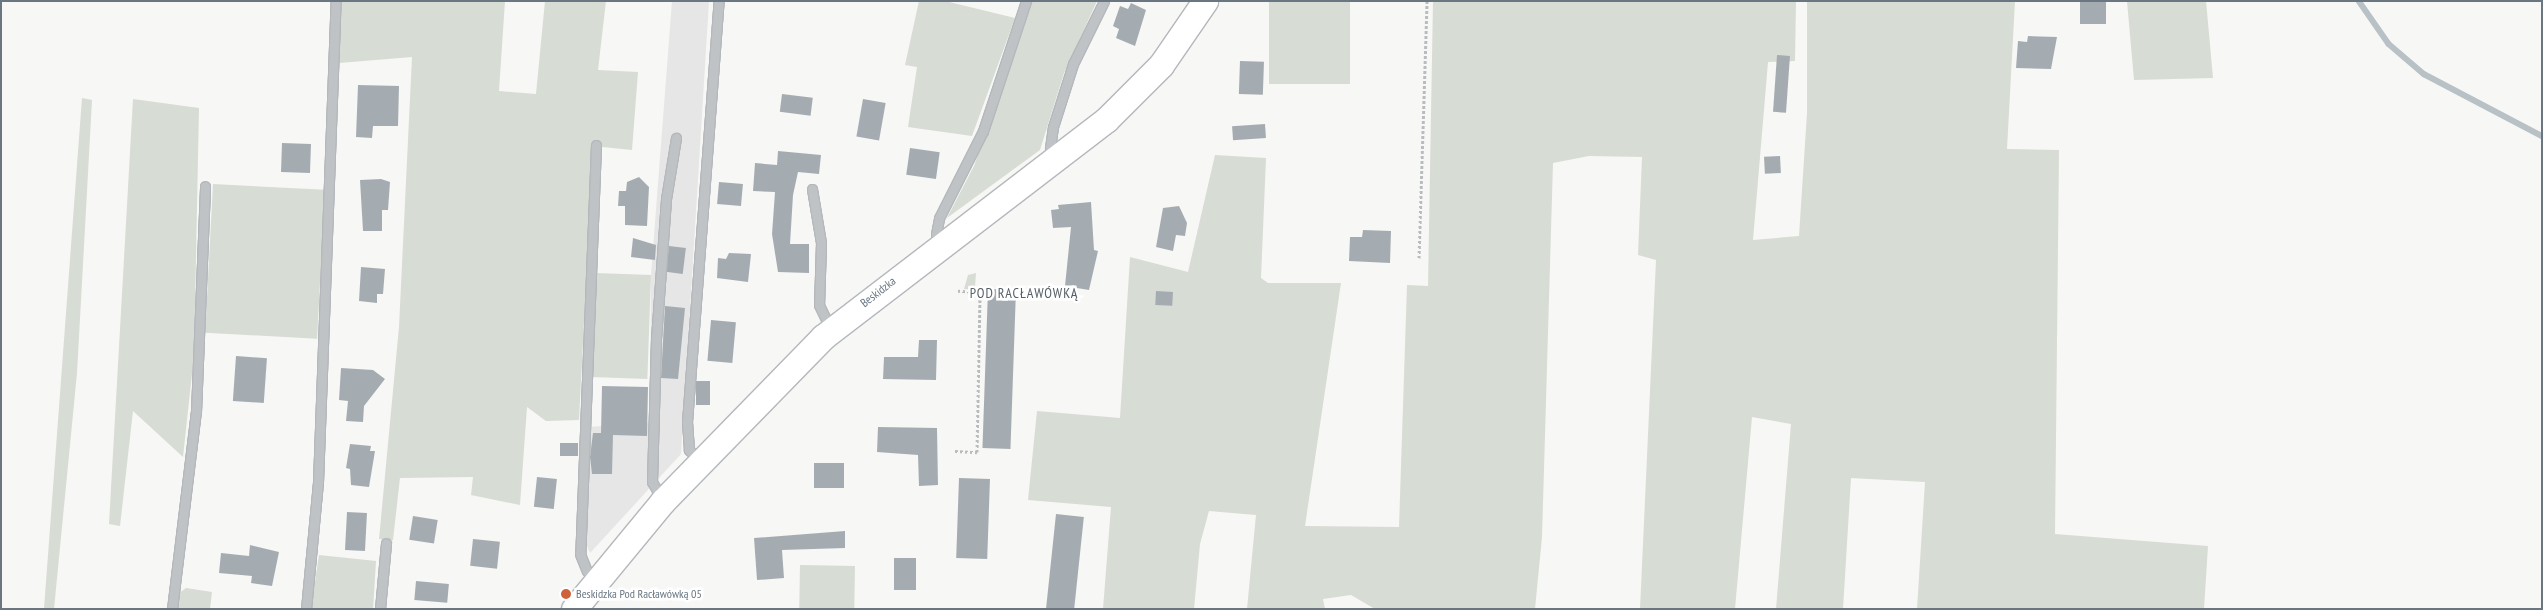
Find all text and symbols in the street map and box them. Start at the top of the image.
street label: Beskidzka [857,274,899,310]
district label: POD RACŁAWÓWKĄ [968,285,1080,301]
place label: Beskidzka Pod Racławówką 05 [576,587,702,601]
marker: Beskidzka Pod Racławówką 05 [560,588,572,600]

